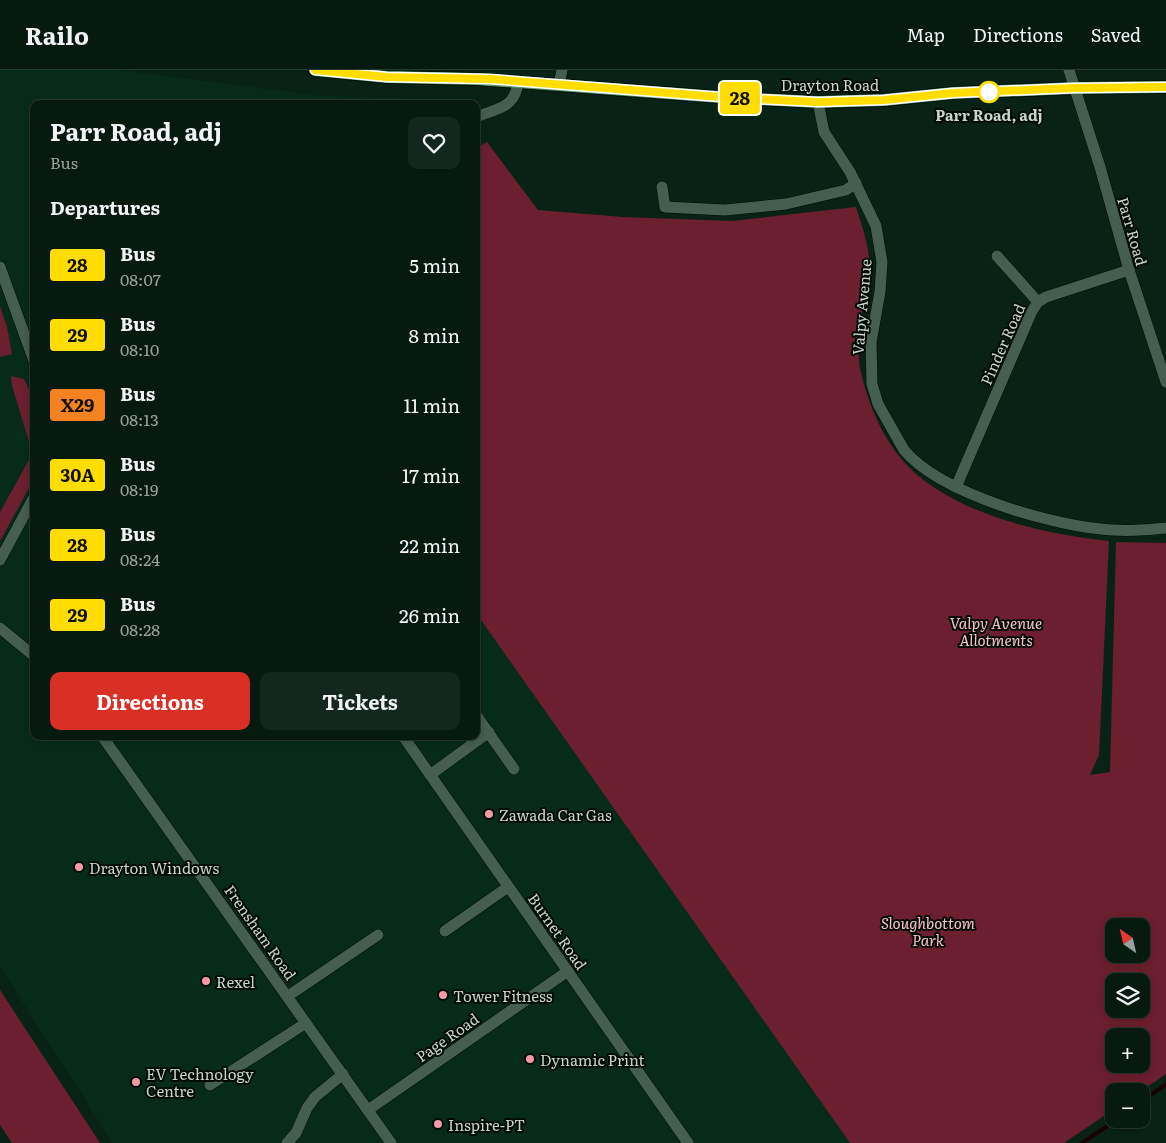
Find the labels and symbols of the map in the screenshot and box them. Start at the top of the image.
street label: Drayton Road [781,73,879,96]
marker: Parr Road, adj [978,81,1000,103]
line badge: 28 [718,82,762,114]
place label: Parr Road, adj [935,103,1043,126]
street label: Parr Road [1112,194,1154,268]
street label: Valpy Avenue [845,258,877,356]
street label: Pinder Road [974,300,1030,388]
park label: Valpy Avenue Allotments [950,611,1042,651]
place label: Zawada Car Gas [499,803,612,826]
marker: Zawada Car Gas [483,808,495,820]
place label: Drayton Windows [89,856,219,879]
marker: Drayton Windows [73,861,85,873]
street label: Frensham Road [219,880,303,984]
street label: Burnet Road [523,888,593,974]
park label: Sloughbottom Park [881,911,975,951]
north arrow [1105,918,1150,962]
place label: Rexel [216,970,255,993]
marker: Rexel [200,975,212,987]
place label: Tower Fitness [453,984,553,1007]
marker: Tower Fitness [437,989,449,1001]
street label: Page Road [411,1007,483,1067]
place label: Dynamic Print [540,1048,645,1071]
marker: Dynamic Print [524,1053,536,1065]
place label: EV Technology Centre [146,1062,254,1102]
marker: EV Technology Centre [130,1076,142,1088]
place label: Inspire-PT [448,1113,525,1136]
marker: Inspire-PT [432,1118,444,1130]

